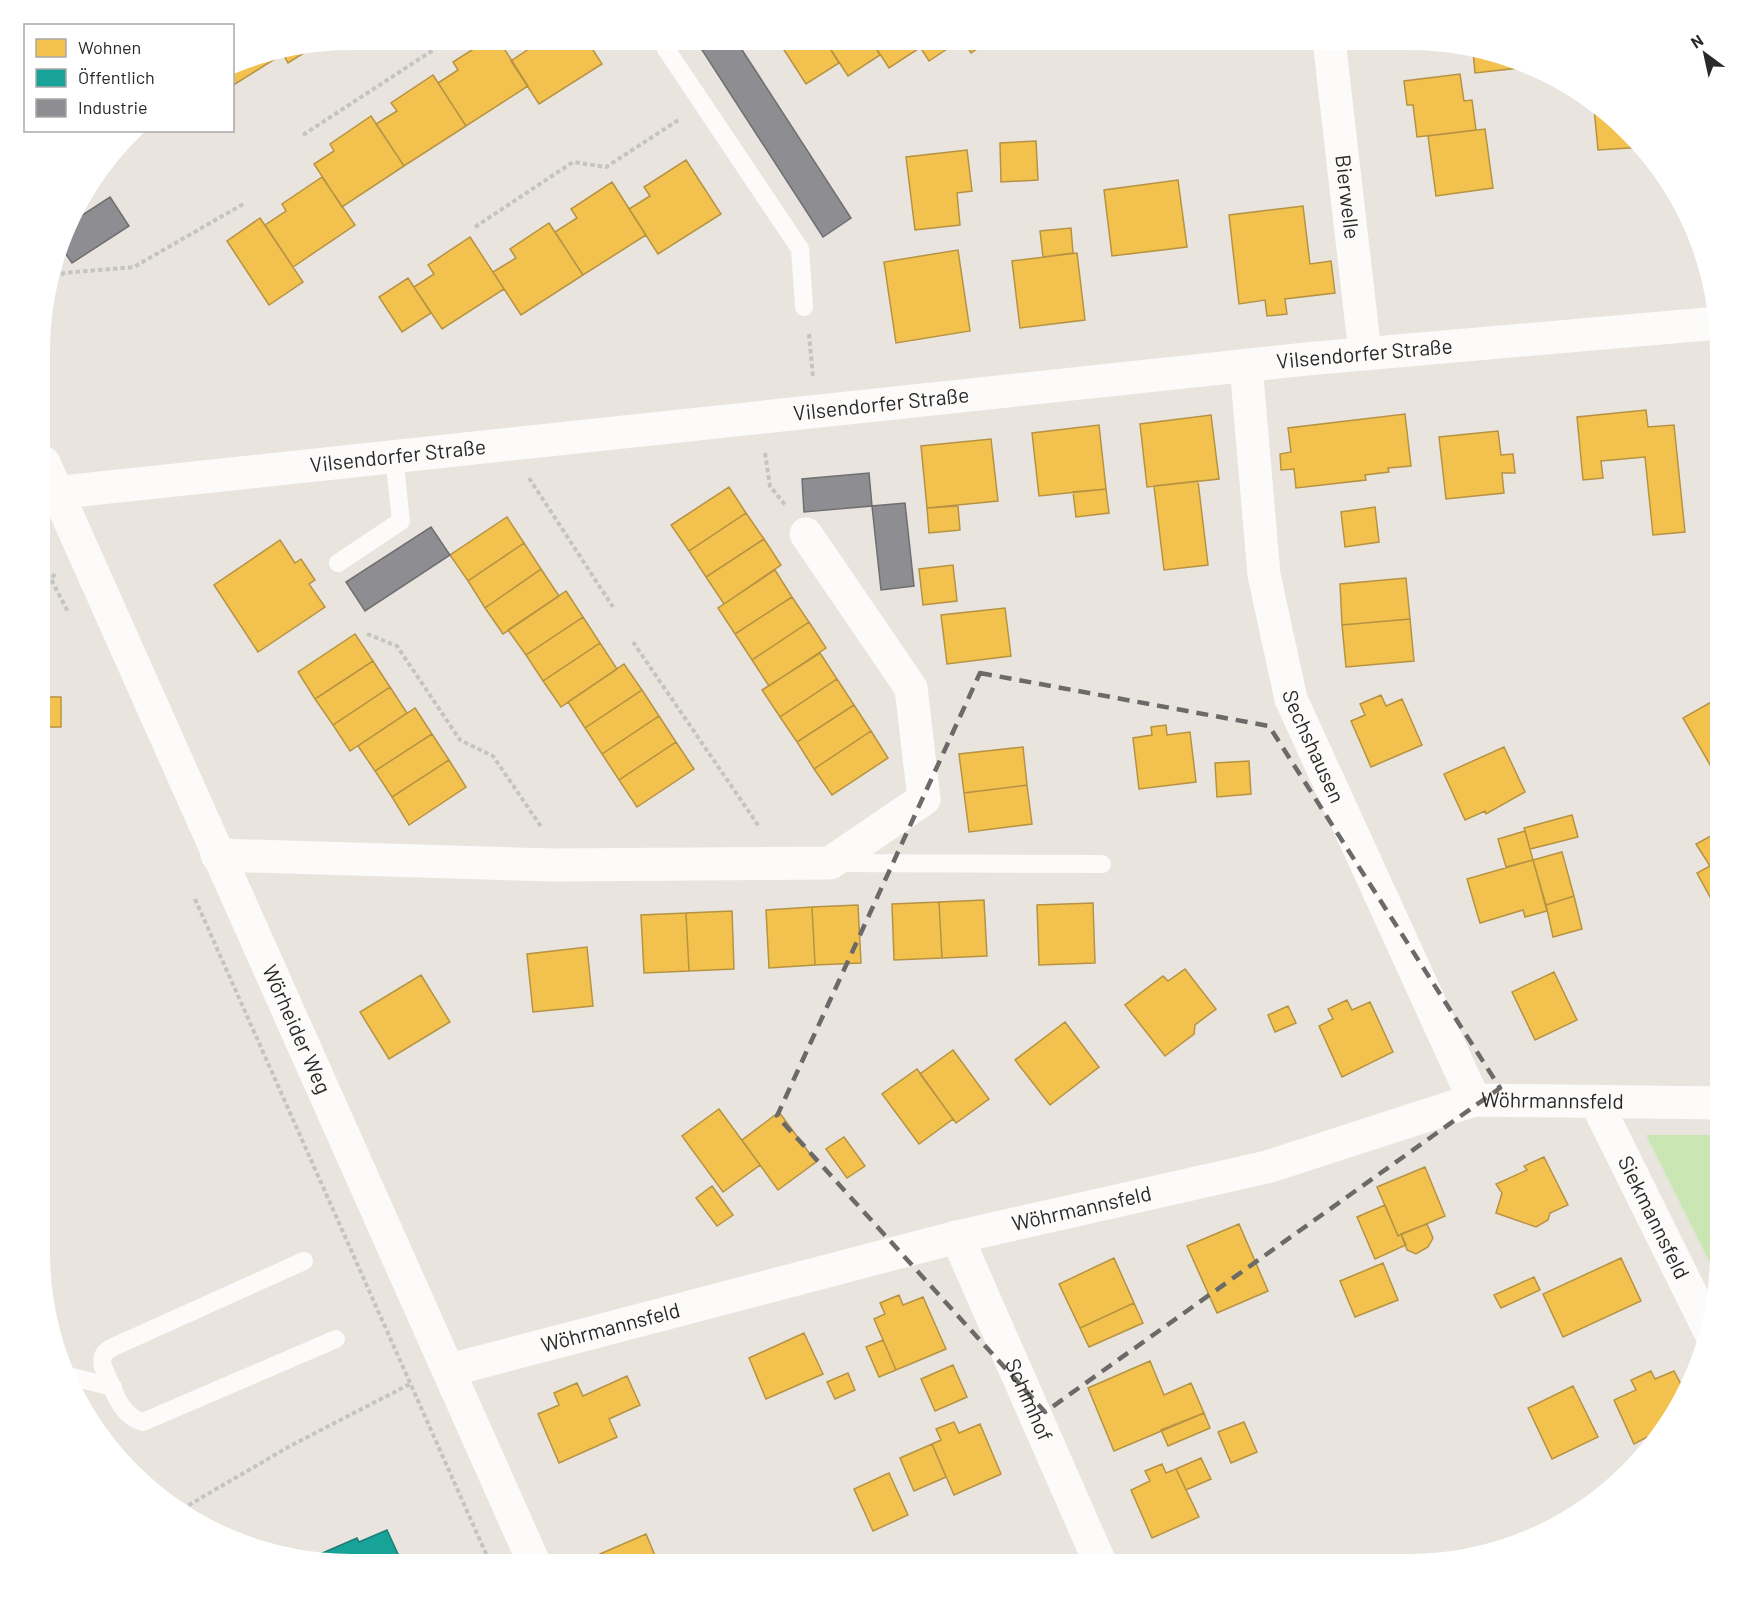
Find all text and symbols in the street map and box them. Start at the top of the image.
legend [24,24,234,132]
north arrow [1675,24,1735,84]
text: N [1687,30,1706,52]
text: Wohnen [78,36,141,58]
text: Öffentlich [78,66,155,88]
text: Industrie [78,96,148,118]
street label: Bierwelle [1331,153,1366,240]
street label: Vilsendorfer Straße [1275,332,1454,373]
street label: Vilsendorfer Straße [792,381,970,425]
street label: Vilsendorfer Straße [309,433,487,476]
street label: Sechshausen [1278,688,1351,807]
street label: Wörheider Weg [258,960,337,1097]
street label: Wöhrmannsfeld [1481,1086,1624,1113]
street label: Siekmannsfeld [1614,1151,1696,1283]
street label: Wöhrmannsfeld [1009,1179,1154,1235]
street label: Wöhrmannsfeld [538,1296,682,1357]
street label: Schimhof [1001,1354,1059,1444]

